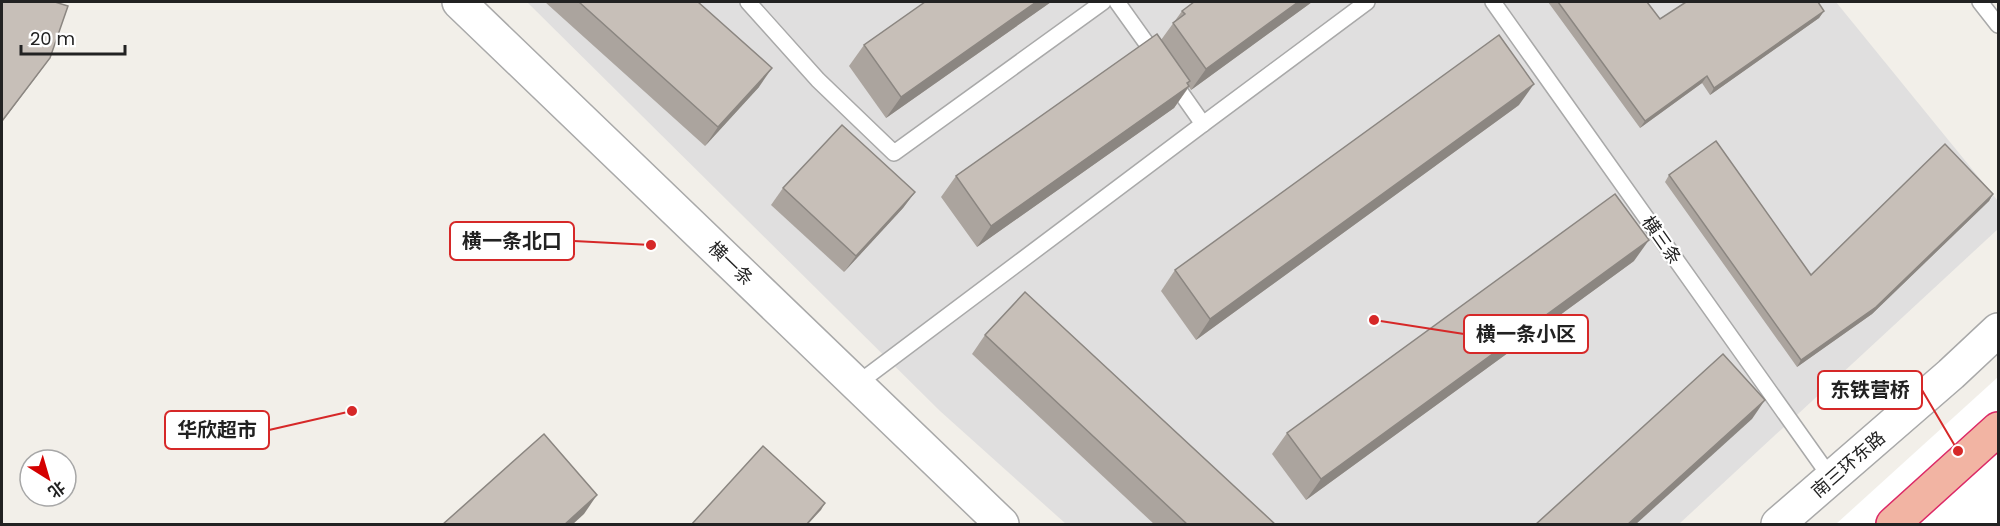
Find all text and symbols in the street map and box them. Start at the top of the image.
scale bar [21,18,124,56]
text: 20 m [30,26,75,51]
street label: 横三条 [1636,211,1688,269]
callout: 横一条北口 [450,222,574,260]
text: 横一条北口 [462,227,562,255]
street label: 横一条 [703,235,759,291]
callout: 横一条小区 [1464,315,1588,353]
text: 横一条小区 [1476,320,1576,348]
callout: 东铁营桥 [1818,371,1922,409]
text: 东铁营桥 [1830,376,1910,404]
callout: 华欣超市 [165,411,269,449]
text: 华欣超市 [177,416,257,444]
street label: 南三环东路 [1806,425,1890,503]
north arrow [18,448,78,508]
text: 北 [43,476,70,504]

